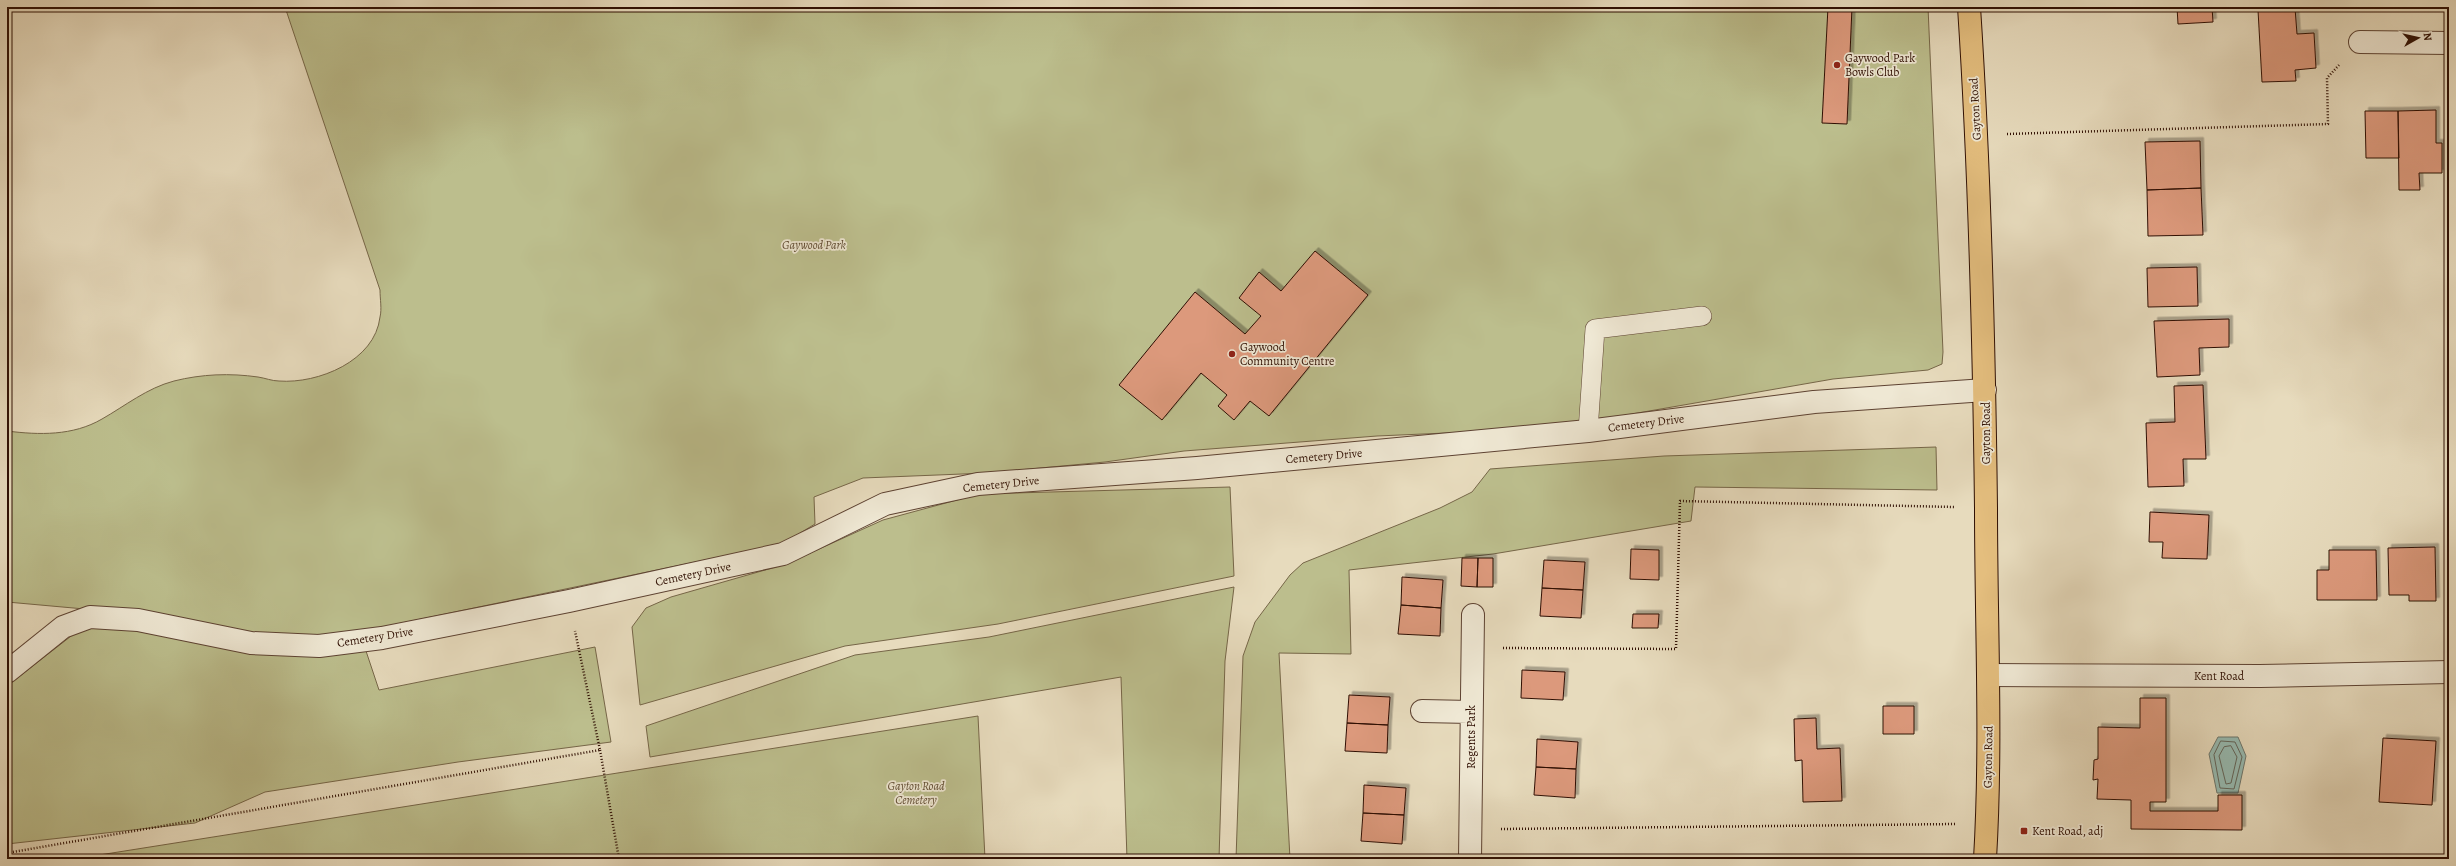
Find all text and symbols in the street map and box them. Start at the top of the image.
north arrow [2398,18,2438,58]
text: N [2419,32,2435,42]
place label: Gaywood Park Bowls Club [1845,50,1915,80]
marker: Gaywood Park Bowls Club [1832,60,1842,70]
street label: Gayton Road [1965,77,1985,141]
park label: Gaywood Park [782,237,847,253]
place label: Gaywood Community Centre [1240,339,1334,369]
marker: Gaywood Community Centre [1227,349,1237,359]
street label: Gayton Road [1978,401,1994,464]
street label: Cemetery Drive [1607,410,1685,436]
street label: Cemetery Drive [1285,445,1363,467]
street label: Cemetery Drive [962,472,1040,496]
street label: Cemetery Drive [654,558,732,590]
street label: Cemetery Drive [336,623,414,651]
street label: Kent Road [2194,668,2245,684]
street label: Regents Park [1463,705,1479,769]
street label: Gayton Road [1979,725,1997,788]
park label: Gayton Road Cemetery [887,778,945,808]
place label: Kent Road, adj [2032,823,2103,839]
marker: Kent Road, adj [2019,826,2029,836]

